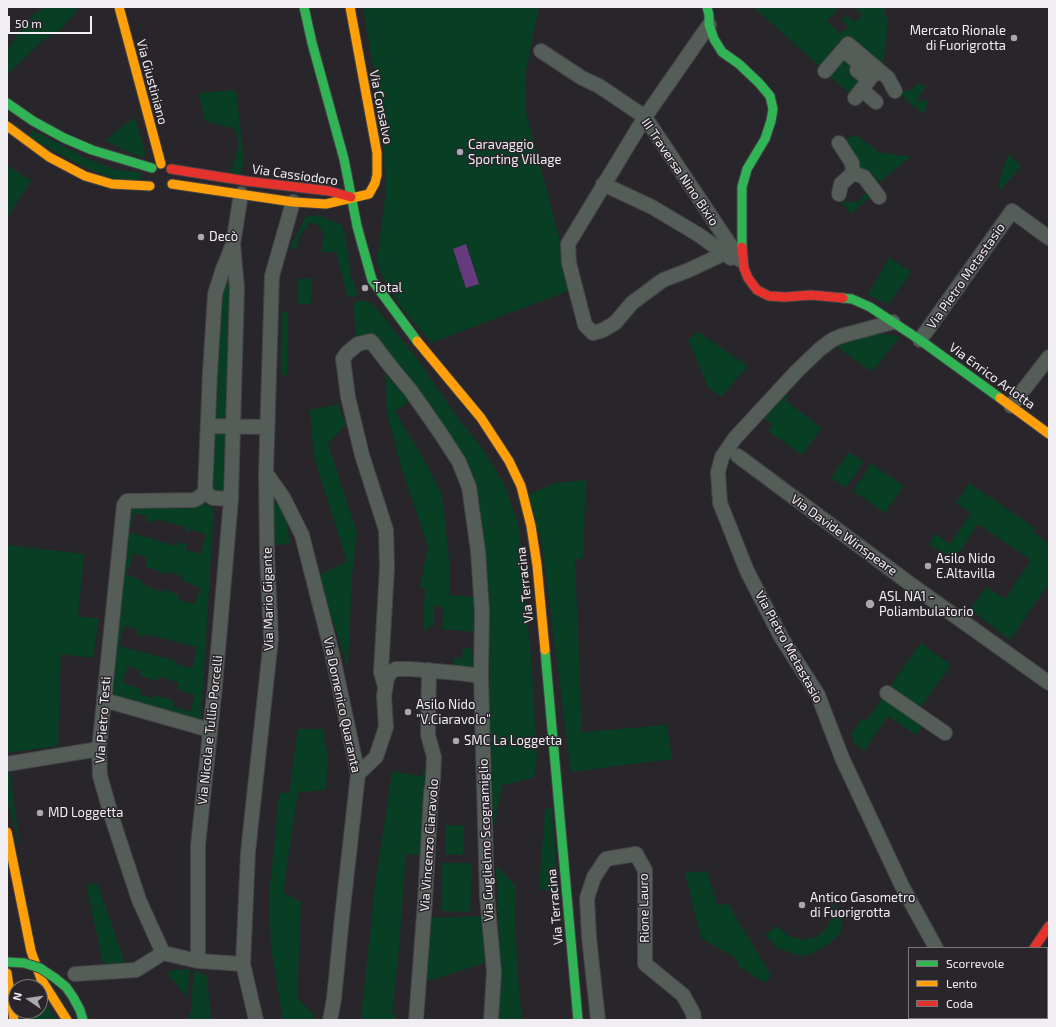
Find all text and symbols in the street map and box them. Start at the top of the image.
scale bar [10,8,94,34]
text: 50 m [15,16,42,30]
place label: Mercato Rionale di Fuorigrotta [910,23,1006,54]
marker: Mercato Rionale di Fuorigrotta [1009,33,1019,43]
street label: Via Giustiniano [133,38,171,126]
street label: Via Consalvo [366,69,396,145]
street label: III Traversa Nino Bixio [638,115,722,229]
place label: Caravaggio Sporting Village [468,137,561,168]
marker: Caravaggio Sporting Village [455,147,465,157]
street label: Via Cassiodoro [251,161,339,189]
street label: Via Pietro Metastasio [924,220,1008,332]
place label: Decò [209,229,238,245]
marker: Decò [196,232,206,242]
place label: Total [373,280,402,296]
marker: Total [360,283,370,293]
street label: Via Enrico Arlotta [946,340,1038,412]
street label: Via Davide Winspeare [788,491,900,579]
street label: Via Terracina [513,546,537,624]
street label: Via Mario Gigante [259,547,277,651]
place label: Asilo Nido E.Altavilla [936,551,995,582]
marker: Asilo Nido E.Altavilla [923,561,933,571]
street label: Via Pietro Metastasio [752,588,826,706]
place label: ASL NA1 - Poliambulatorio [879,589,974,620]
marker: ASL NA1 - Poliambulatorio [864,598,876,610]
street label: Via Domenico Quaranta [320,636,364,774]
street label: Via Nicola e Tullio Porcelli [194,654,226,806]
street label: Via Pietro Testi [92,676,114,764]
place label: Asilo Nido "V.Ciaravolo" [416,697,491,728]
marker: Asilo Nido "V.Ciaravolo" [403,707,413,717]
place label: SMC La Loggetta [464,733,562,749]
marker: SMC La Loggetta [451,736,461,746]
street label: Via Guglielmo Scognamiglio [475,758,497,922]
street label: Via Vincenzo Ciaravolo [417,778,441,912]
place label: MD Loggetta [48,805,123,821]
marker: MD Loggetta [35,808,45,818]
street label: Via Terracina [544,868,566,946]
street label: Rione Lauro [636,873,652,943]
place label: Antico Gasometro di Fuorigrotta [810,890,915,921]
marker: Antico Gasometro di Fuorigrotta [797,900,807,910]
legend [908,947,1048,1019]
text: Scorrevole [946,956,1004,970]
text: Lento [946,976,977,990]
north arrow [8,979,48,1019]
text: N [10,991,24,1002]
text: Coda [946,996,973,1010]

